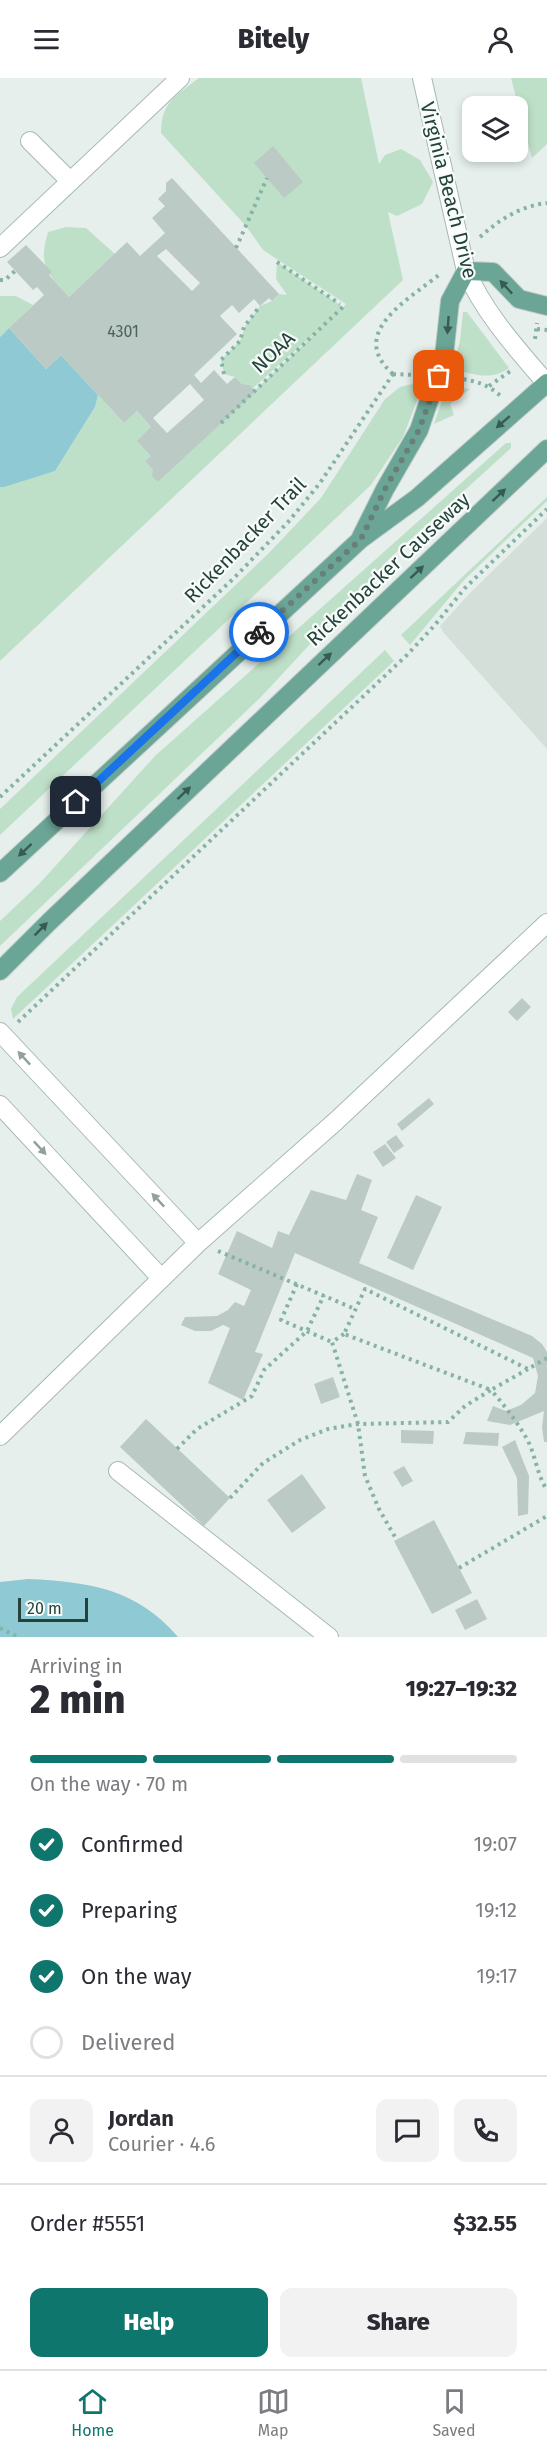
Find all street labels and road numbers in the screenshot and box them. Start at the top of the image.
street label: Virginia Beach Drive [415,99,483,281]
street label: NOAA [246,326,300,378]
street label: Rickenbacker Trail [179,472,311,608]
street label: Rickenbacker Causeway [301,487,475,651]

